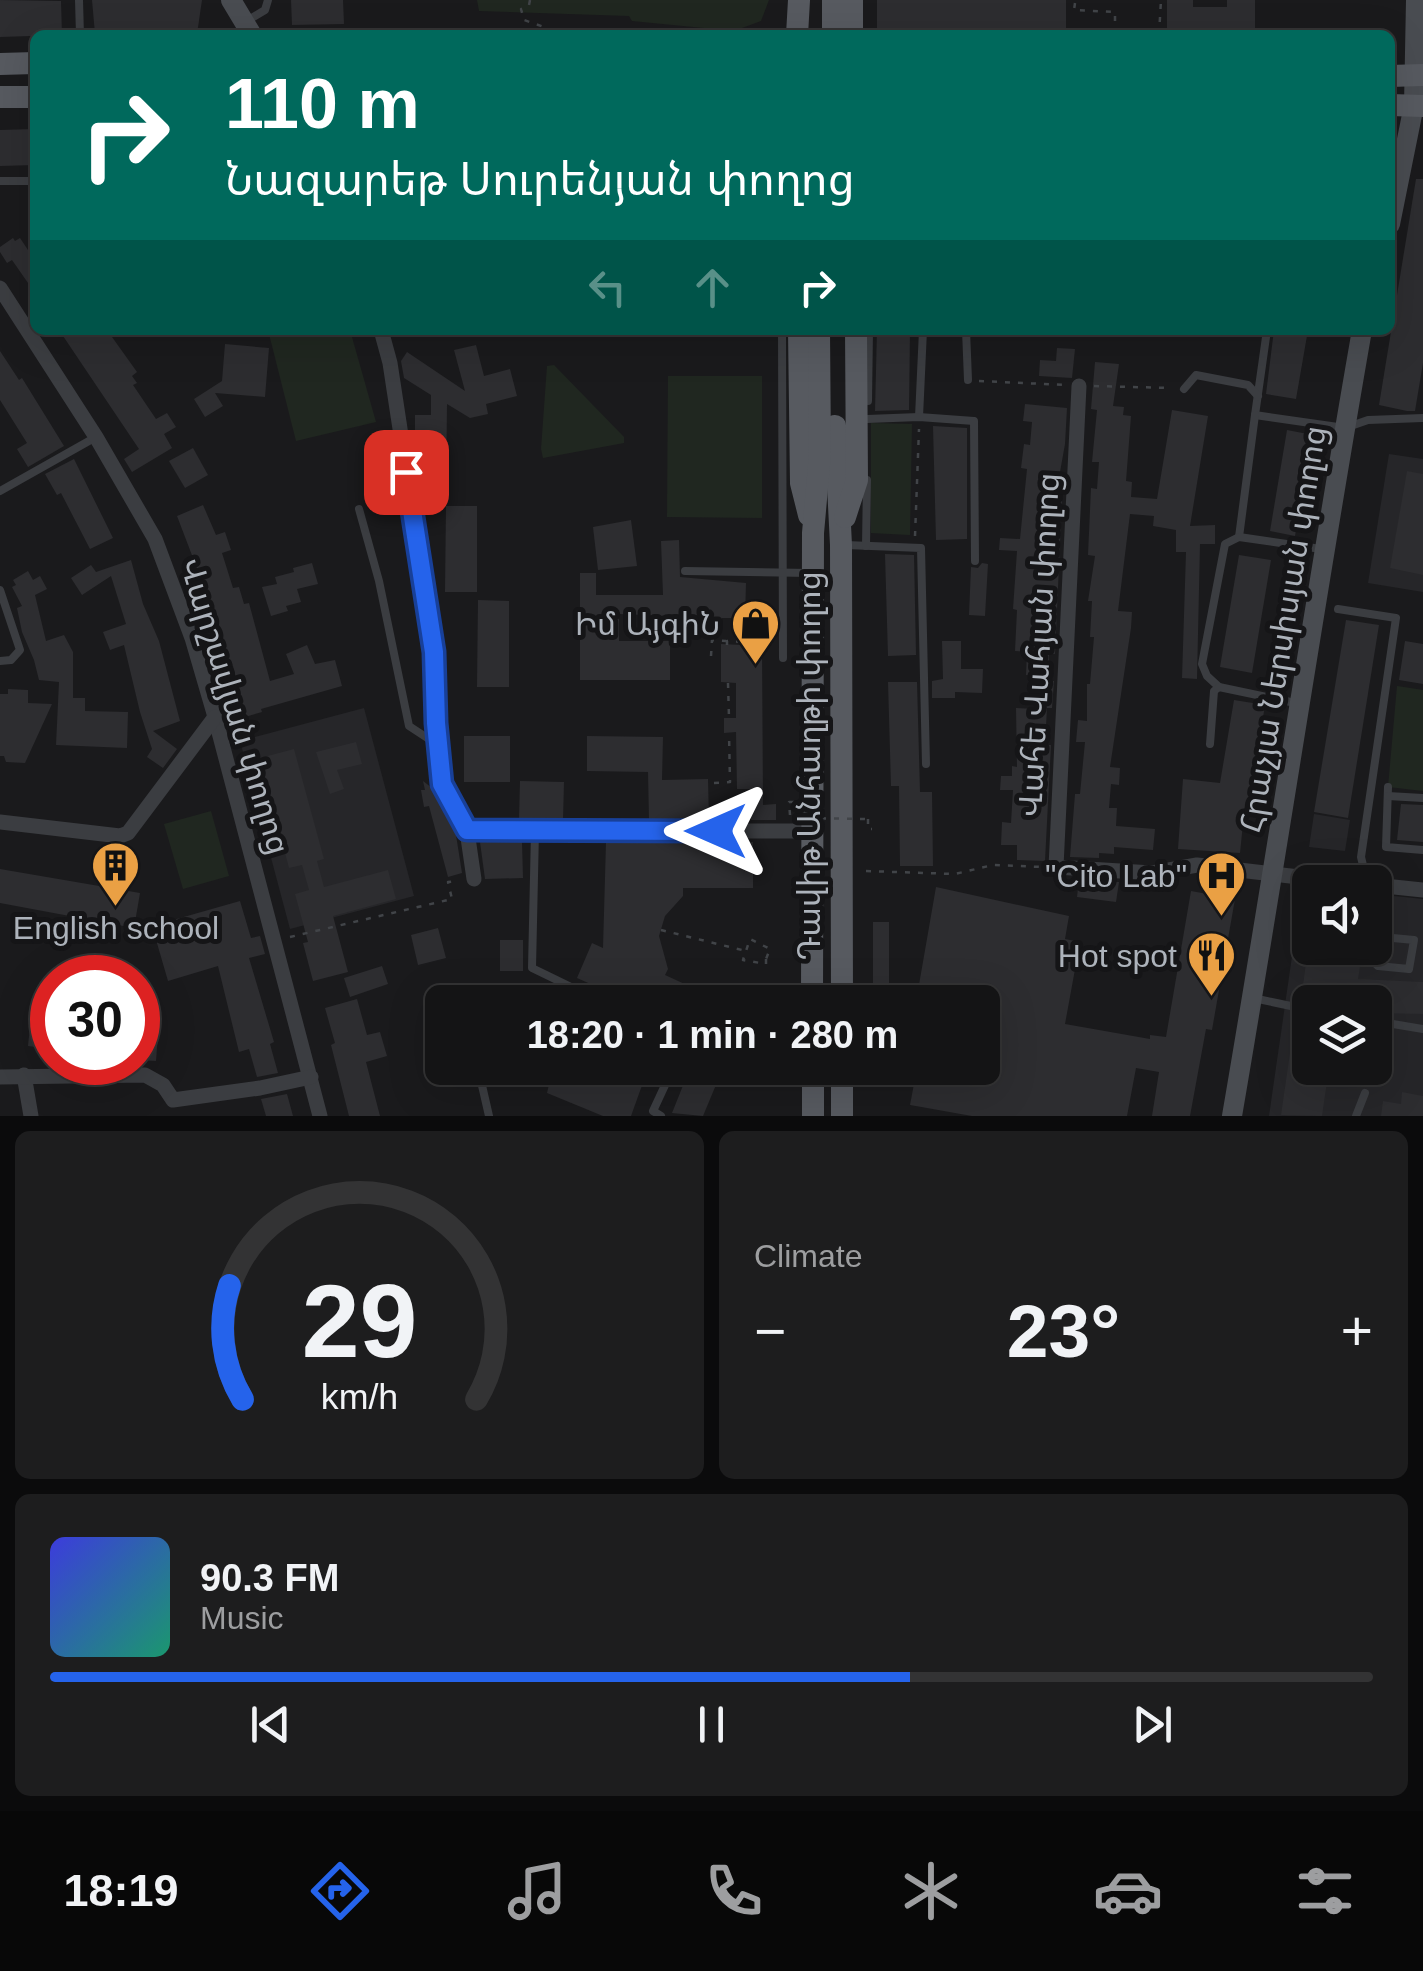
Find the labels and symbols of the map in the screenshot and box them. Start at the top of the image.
street label: Հրաչյա Ներսիսյան փողոց [1233,423,1334,835]
pin [364,430,449,515]
street label: Վահե Վահյան փողոց [1012,472,1067,818]
street label: Վարշավյան փողոց [172,553,297,859]
street label: Դավիթ Անհաղթի փողոց [791,571,828,961]
shop icon: Իմ ԱյգիՆ [729,598,781,666]
place label: Իմ ԱյգիՆ [575,606,720,643]
position arrow [664,779,768,883]
building icon: English school [90,840,142,908]
hospital icon: "Cito Lab" [1196,850,1248,918]
place label: "Cito Lab" [1045,858,1187,894]
place label: English school [13,910,219,946]
restaurant icon: Hot spot [1186,930,1238,998]
place label: Hot spot [1058,938,1177,974]
speed limit sign: 30 [30,955,160,1085]

